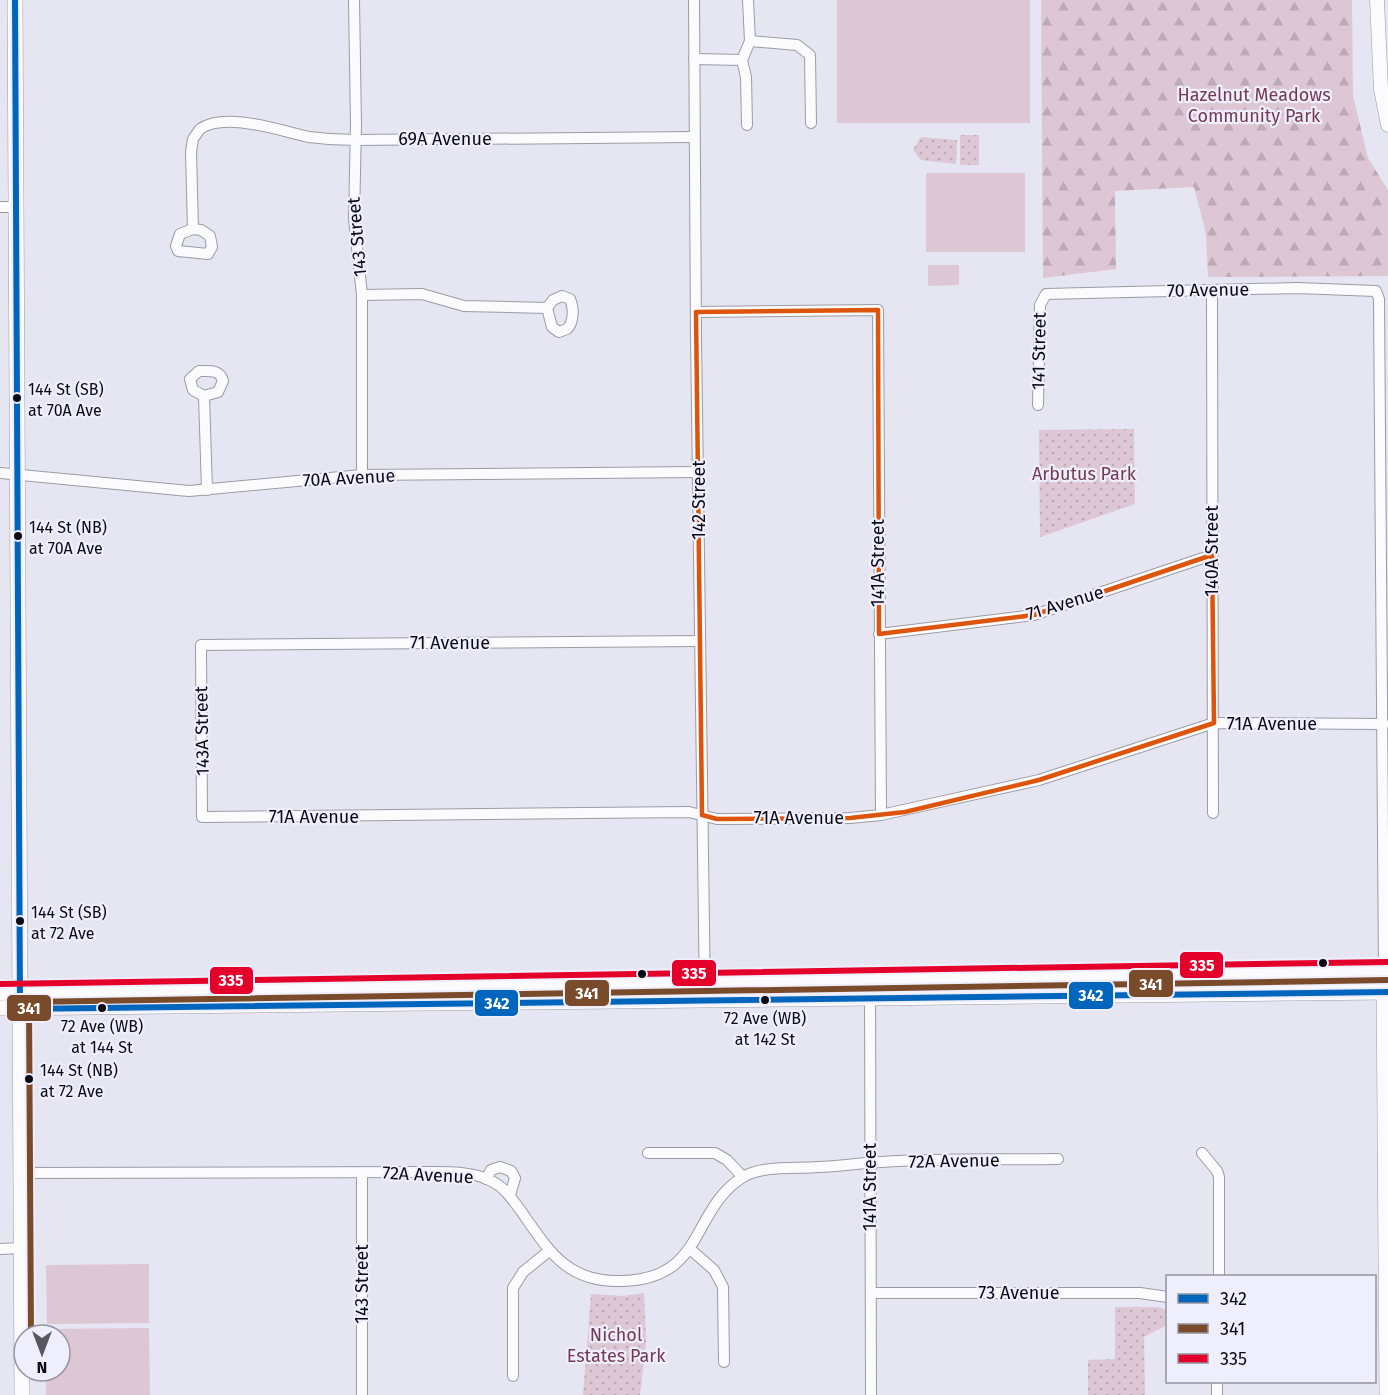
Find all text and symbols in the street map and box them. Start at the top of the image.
park label: Hazelnut Meadows Community Park [1177,84,1331,127]
street label: 69A Avenue [398,128,492,150]
street label: 143 Street [343,196,371,278]
street label: 70 Avenue [1167,278,1249,302]
street label: 141 Street [1027,311,1051,390]
place label: 144 St (SB) at 70A Ave [28,380,104,420]
marker: 144 St (SB) at 70A Ave [11,392,23,404]
street label: 142 Street [688,460,710,540]
park label: Arbutus Park [1032,463,1137,485]
street label: 70A Avenue [302,465,396,491]
street label: 140A Street [1201,505,1223,597]
place label: 144 St (NB) at 70A Ave [29,518,107,558]
street label: 141A Street [867,518,889,607]
marker: 144 St (NB) at 70A Ave [12,530,24,542]
street label: 71 Avenue [1024,581,1106,625]
street label: 71 Avenue [410,632,490,654]
street label: 143A Street [190,685,214,776]
street label: 71A Avenue [1227,713,1317,735]
street label: 71A Avenue [269,806,359,828]
street label: 71A Avenue [754,807,844,829]
place label: 144 St (SB) at 72 Ave [31,903,107,943]
marker: 144 St (SB) at 72 Ave [14,915,26,927]
line badge: 335 [1179,951,1224,979]
text: 335 [1188,956,1215,975]
unlabelled marker [1317,957,1329,969]
line badge: 335 [671,959,717,987]
text: 335 [680,964,707,983]
line badge: 335 [209,966,254,995]
unlabelled marker [636,968,648,980]
line badge: 341 [1128,969,1174,998]
text: 335 [217,971,244,990]
text: 341 [1138,975,1163,994]
line badge: 341 [564,979,610,1007]
line badge: 342 [1068,981,1114,1010]
text: 341 [574,984,599,1003]
text: 342 [1077,986,1104,1005]
line badge: 342 [474,989,519,1017]
line badge: 341 [6,994,52,1022]
text: 342 [483,994,510,1013]
marker: 72 Ave (WB) at 142 St [759,994,771,1006]
text: 341 [16,999,41,1018]
marker: 72 Ave (WB) at 144 St [96,1002,108,1014]
place label: 72 Ave (WB) at 142 St [724,1009,806,1049]
place label: 72 Ave (WB) at 144 St [61,1017,143,1057]
place label: 144 St (NB) at 72 Ave [40,1061,118,1101]
marker: 144 St (NB) at 72 Ave [23,1073,35,1085]
street label: 141A Street [859,1142,881,1231]
street label: 72A Avenue [908,1149,1000,1173]
street label: 72A Avenue [382,1162,474,1188]
street label: 143 Street [351,1244,373,1324]
legend [1166,1275,1376,1383]
street label: 73 Avenue [978,1282,1060,1304]
text: 342 [1220,1288,1247,1310]
text: 341 [1220,1318,1245,1340]
north arrow [12,1323,72,1383]
park label: Nichol Estates Park [567,1324,666,1367]
text: 335 [1220,1348,1247,1370]
text: N [37,1358,47,1377]

